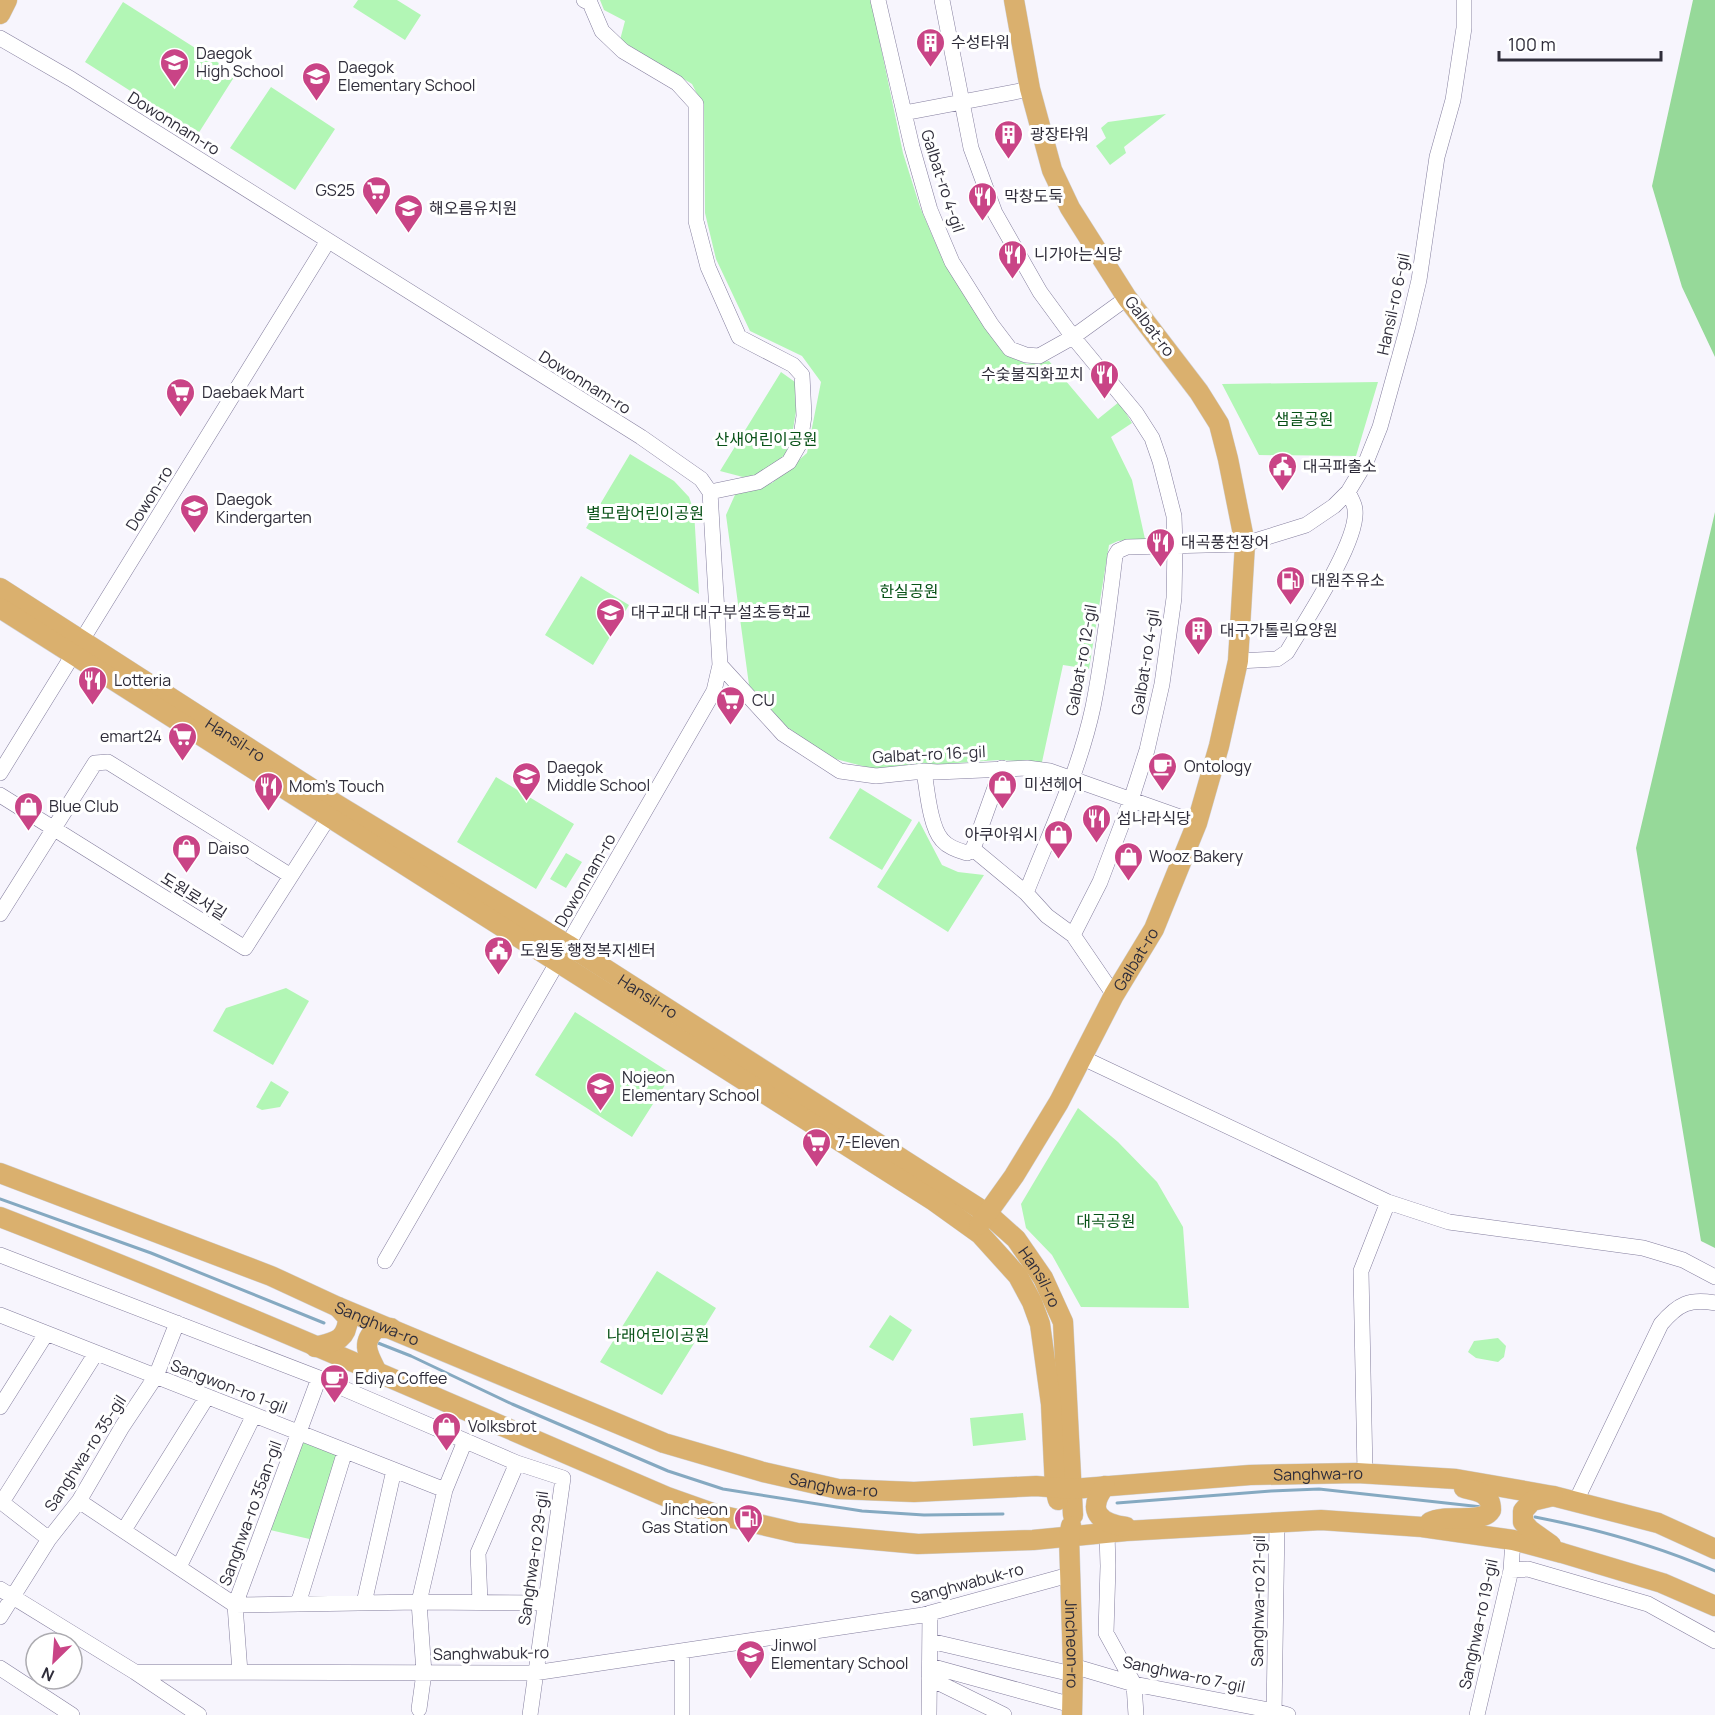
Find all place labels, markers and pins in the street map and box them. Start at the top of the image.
building icon: 수성타워 [914,26,946,68]
place label: 수성타워 [951,31,1010,53]
place label: Daegok High School [196,42,284,82]
school or university icon: Daegok High School [159,46,191,88]
place label: Daegok Elementary School [338,56,476,96]
school or university icon: Daegok Elementary School [301,60,333,102]
building icon: 광장타워 [993,118,1025,160]
place label: 광장타워 [1030,123,1089,145]
supermarket icon: GS25 [360,174,392,216]
place label: GS25 [315,179,355,201]
restaurant icon: 막창도둑 [967,180,999,222]
place label: 막창도둑 [1004,185,1063,207]
school or university icon: 해오름유치원 [392,192,424,234]
place label: 해오름유치원 [429,197,517,219]
restaurant icon: 니가아는식당 [997,238,1029,280]
place label: 니가아는식당 [1034,243,1123,265]
restaurant icon: 수숯불직화꼬치 [1089,358,1121,400]
place label: 수숯불직화꼬치 [981,363,1084,385]
supermarket icon: Daebaek Mart [165,376,197,418]
place label: Daebaek Mart [202,381,304,403]
public building icon: 대곡파출소 [1266,450,1298,492]
place label: 대곡파출소 [1303,455,1377,477]
place label: Daegok Kindergarten [216,488,312,528]
school or university icon: Daegok Kindergarten [179,492,211,534]
restaurant icon: 대곡풍천장어 [1144,526,1176,568]
place label: 대곡풍천장어 [1181,531,1269,553]
fuel station icon: 대원주유소 [1274,564,1306,606]
place label: 대원주유소 [1311,569,1385,591]
school or university icon: 대구교대 대구부설초등학교 [594,596,626,638]
place label: 대구교대 대구부설초등학교 [631,601,811,623]
building icon: 대구가톨릭요양원 [1183,614,1215,656]
place label: 대구가톨릭요양원 [1220,619,1338,641]
restaurant icon: Lotteria [77,664,109,706]
place label: Lotteria [114,669,171,691]
supermarket icon: CU [715,684,747,726]
place label: CU [752,689,775,711]
supermarket icon: emart24 [167,720,199,762]
place label: emart24 [100,725,162,747]
cafe icon: Ontology [1147,750,1179,792]
place label: Ontology [1184,755,1252,777]
place label: Daegok Middle School [547,756,650,796]
school or university icon: Daegok Middle School [510,760,542,802]
shop icon: 미션헤어 [987,768,1019,810]
restaurant icon: Mom's Touch [252,770,284,812]
place label: 미션헤어 [1024,773,1083,795]
place label: Mom's Touch [289,775,384,797]
shop icon: Blue Club [12,790,44,832]
place label: Blue Club [49,795,119,817]
restaurant icon: 섬나라식당 [1080,802,1112,844]
place label: 섬나라식당 [1117,807,1191,829]
shop icon: 아쿠아워시 [1043,818,1075,860]
place label: 아쿠아워시 [964,823,1038,845]
shop icon: Daiso [171,832,203,874]
place label: Daiso [208,837,249,859]
shop icon: Wooz Bakery [1112,840,1144,882]
place label: Wooz Bakery [1149,845,1244,867]
public building icon: 도원동 행정복지센터 [483,934,515,976]
place label: 도원동 행정복지센터 [520,939,656,961]
place label: Nojeon Elementary School [622,1066,760,1106]
school or university icon: Nojeon Elementary School [585,1070,617,1112]
supermarket icon: 7-Eleven [800,1126,832,1168]
place label: 7-Eleven [837,1131,900,1153]
cafe icon: Ediya Coffee [318,1362,350,1404]
place label: Ediya Coffee [355,1367,447,1389]
shop icon: Volksbrot [431,1410,463,1452]
place label: Volksbrot [468,1415,537,1437]
place label: Jincheon Gas Station [642,1498,728,1538]
fuel station icon: Jincheon Gas Station [733,1502,765,1544]
place label: Jinwol Elementary School [771,1634,909,1674]
school or university icon: Jinwol Elementary School [734,1638,766,1680]

